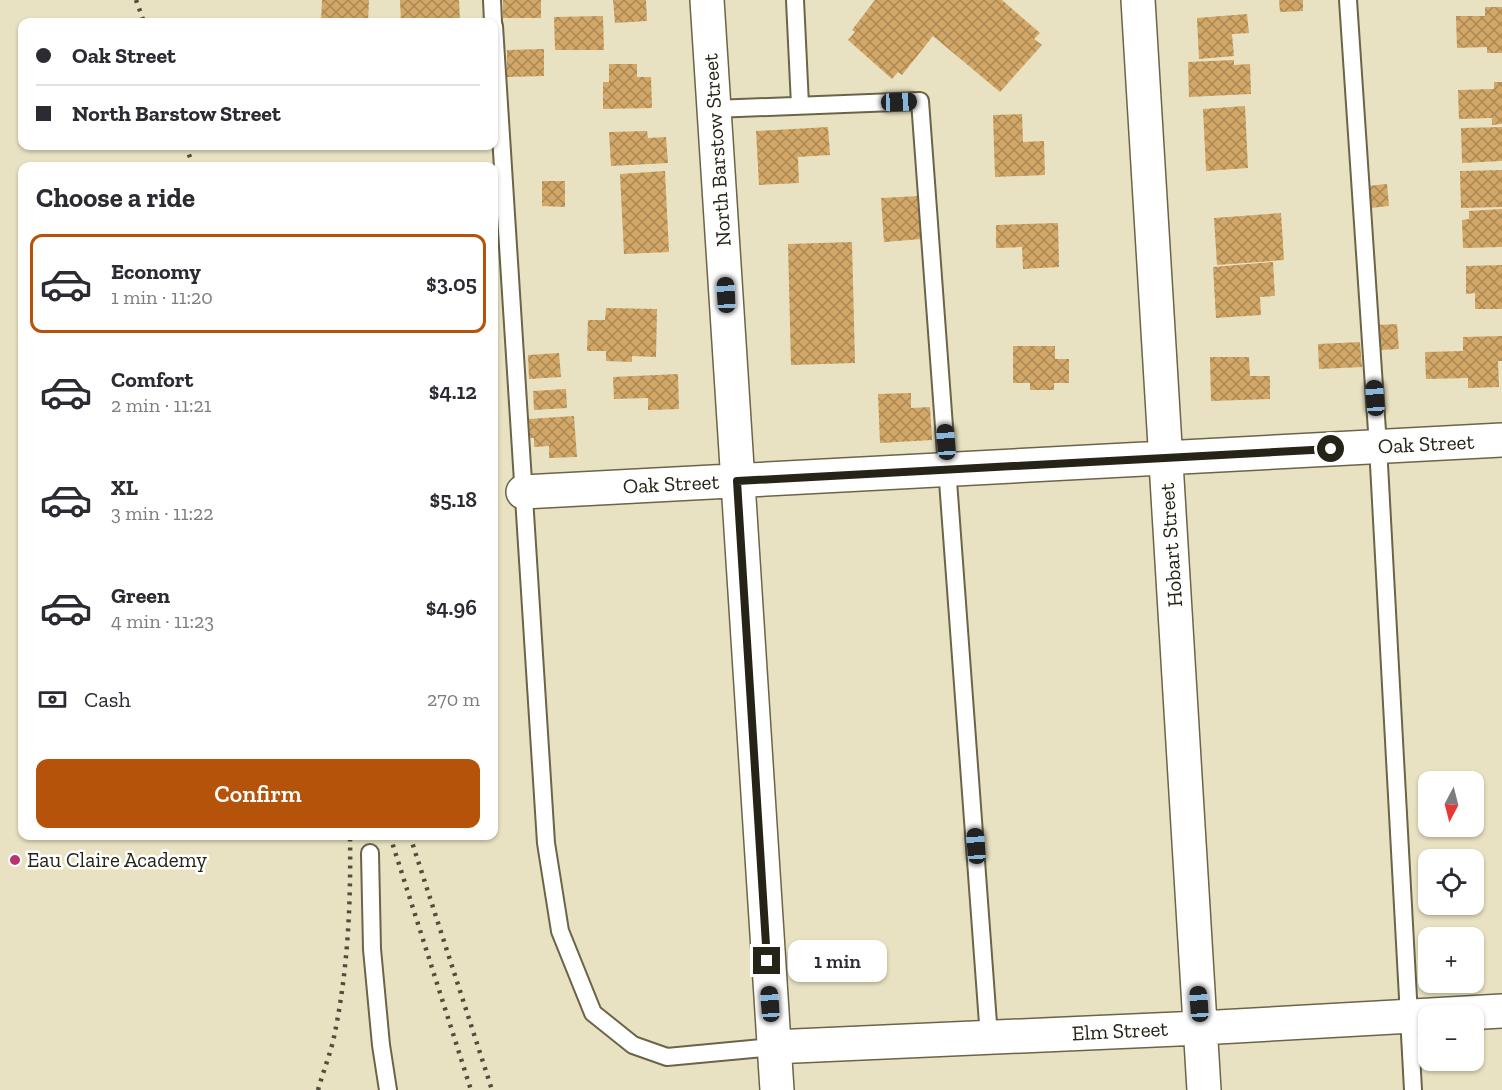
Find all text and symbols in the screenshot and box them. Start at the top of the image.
text: Oak Street [72,42,176,69]
street label: North Barstow Street [697,52,736,247]
car [881,92,917,112]
text: North Barstow Street [72,100,281,127]
text: Choose a ride [36,182,195,214]
icon: car [39,257,93,311]
text: Economy [111,258,201,285]
text: $3.05 [426,270,477,297]
car [716,277,736,313]
text: 1 min · 11:20 [111,285,213,309]
icon: car [39,365,93,419]
text: Comfort [111,366,193,393]
text: $4.12 [429,378,477,405]
car [1365,379,1385,417]
text: 2 min · 11:21 [111,393,212,417]
car [936,423,956,461]
street label: Oak Street [1377,428,1475,459]
route start [1317,435,1344,462]
street label: Oak Street [622,468,720,499]
icon: car [39,473,93,527]
text: XL [111,474,138,501]
street label: Hobart Street [1154,482,1187,608]
text: $5.18 [430,486,477,513]
text: 3 min · 11:22 [111,501,214,525]
icon: car [39,581,93,635]
text: Green [111,582,170,609]
text: $4.96 [426,594,477,621]
text: 4 min · 11:23 [111,609,214,633]
icon: cash [36,683,69,716]
text: Cash [84,686,131,713]
text: 270 m [427,687,480,711]
button: Confirm [36,759,480,828]
north arrow [1418,771,1484,837]
map controls [1418,771,1484,1071]
car [966,827,986,865]
place label: Eau Claire Academy [27,847,207,872]
button: locate [1418,849,1484,915]
marker: Eau Claire Academy [8,853,22,867]
button: + [1418,927,1484,993]
callout: 1 min [788,940,887,982]
route end [753,947,780,974]
text: 1 min [814,949,861,973]
car [760,985,780,1023]
car [1189,985,1209,1023]
button: − [1418,1005,1484,1071]
street label: Elm Street [1071,1015,1169,1046]

